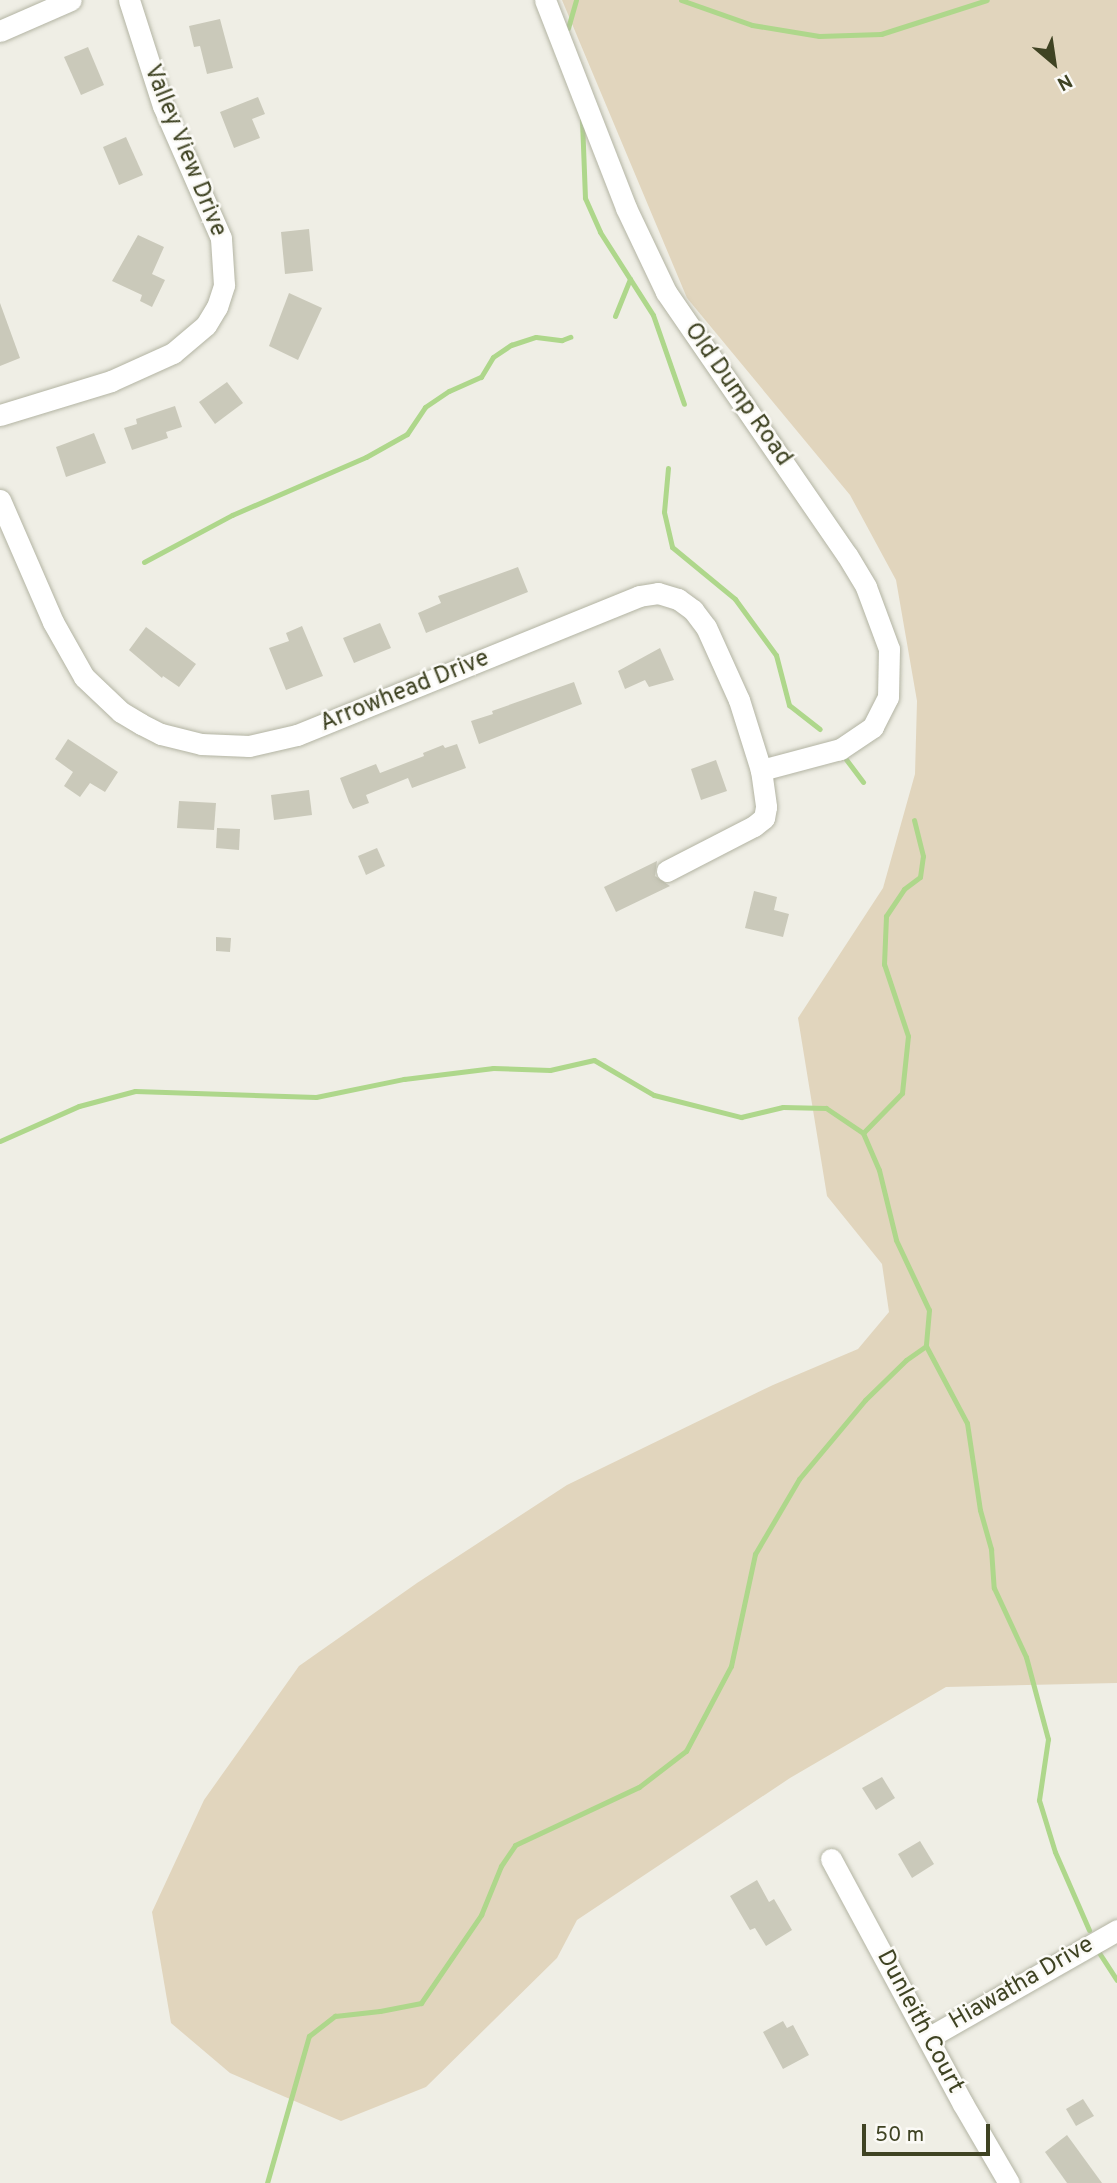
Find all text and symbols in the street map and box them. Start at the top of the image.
north arrow [1019,28,1089,98]
street label: Valley View Drive [136,60,232,242]
text: N [1052,68,1076,95]
street label: Old Dump Road [677,318,797,472]
street label: Arrowhead Drive [316,645,494,739]
street label: Hiawatha Drive [945,1931,1099,2037]
street label: Dunleith Court [869,1945,969,2099]
scale bar [865,2110,993,2154]
text: 50 m [875,2122,924,2149]

